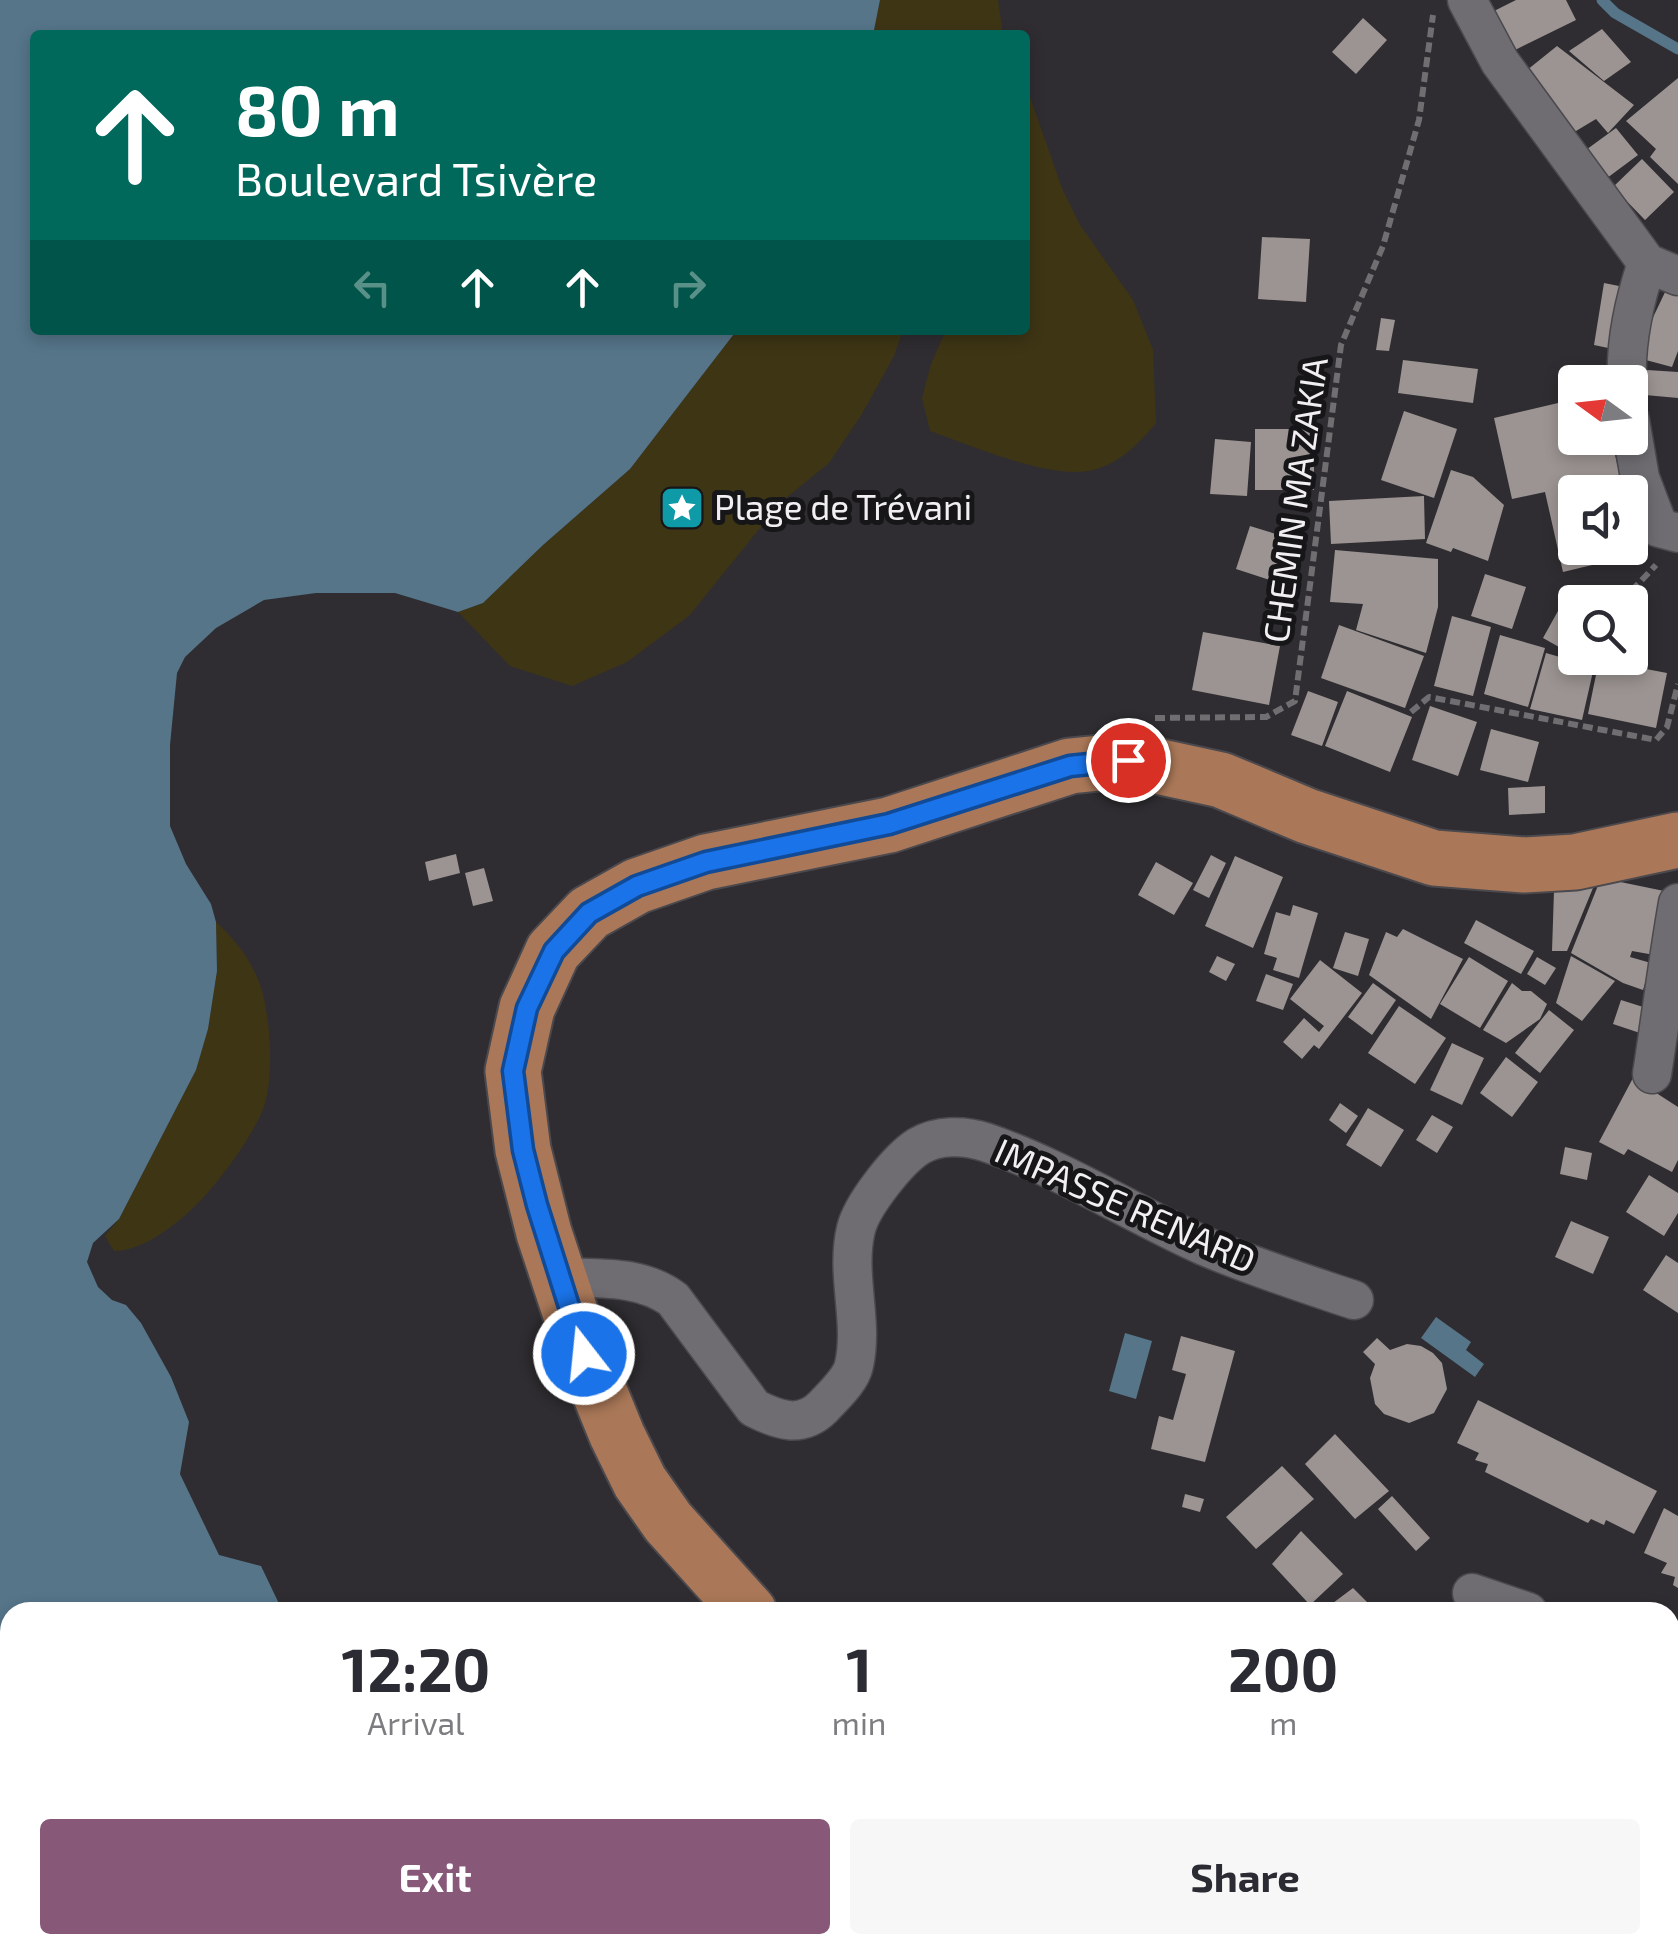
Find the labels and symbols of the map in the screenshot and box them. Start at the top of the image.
street label: CHEMIN MA ZAKIA [1253,354,1335,645]
north arrow [1558,365,1648,455]
place icon: Plage de Trévani [659,485,705,531]
place label: Plage de Trévani [714,485,972,527]
pin [1086,718,1171,803]
street label: IMPASSE RENARD [989,1128,1262,1280]
position arrow [532,1302,636,1406]

